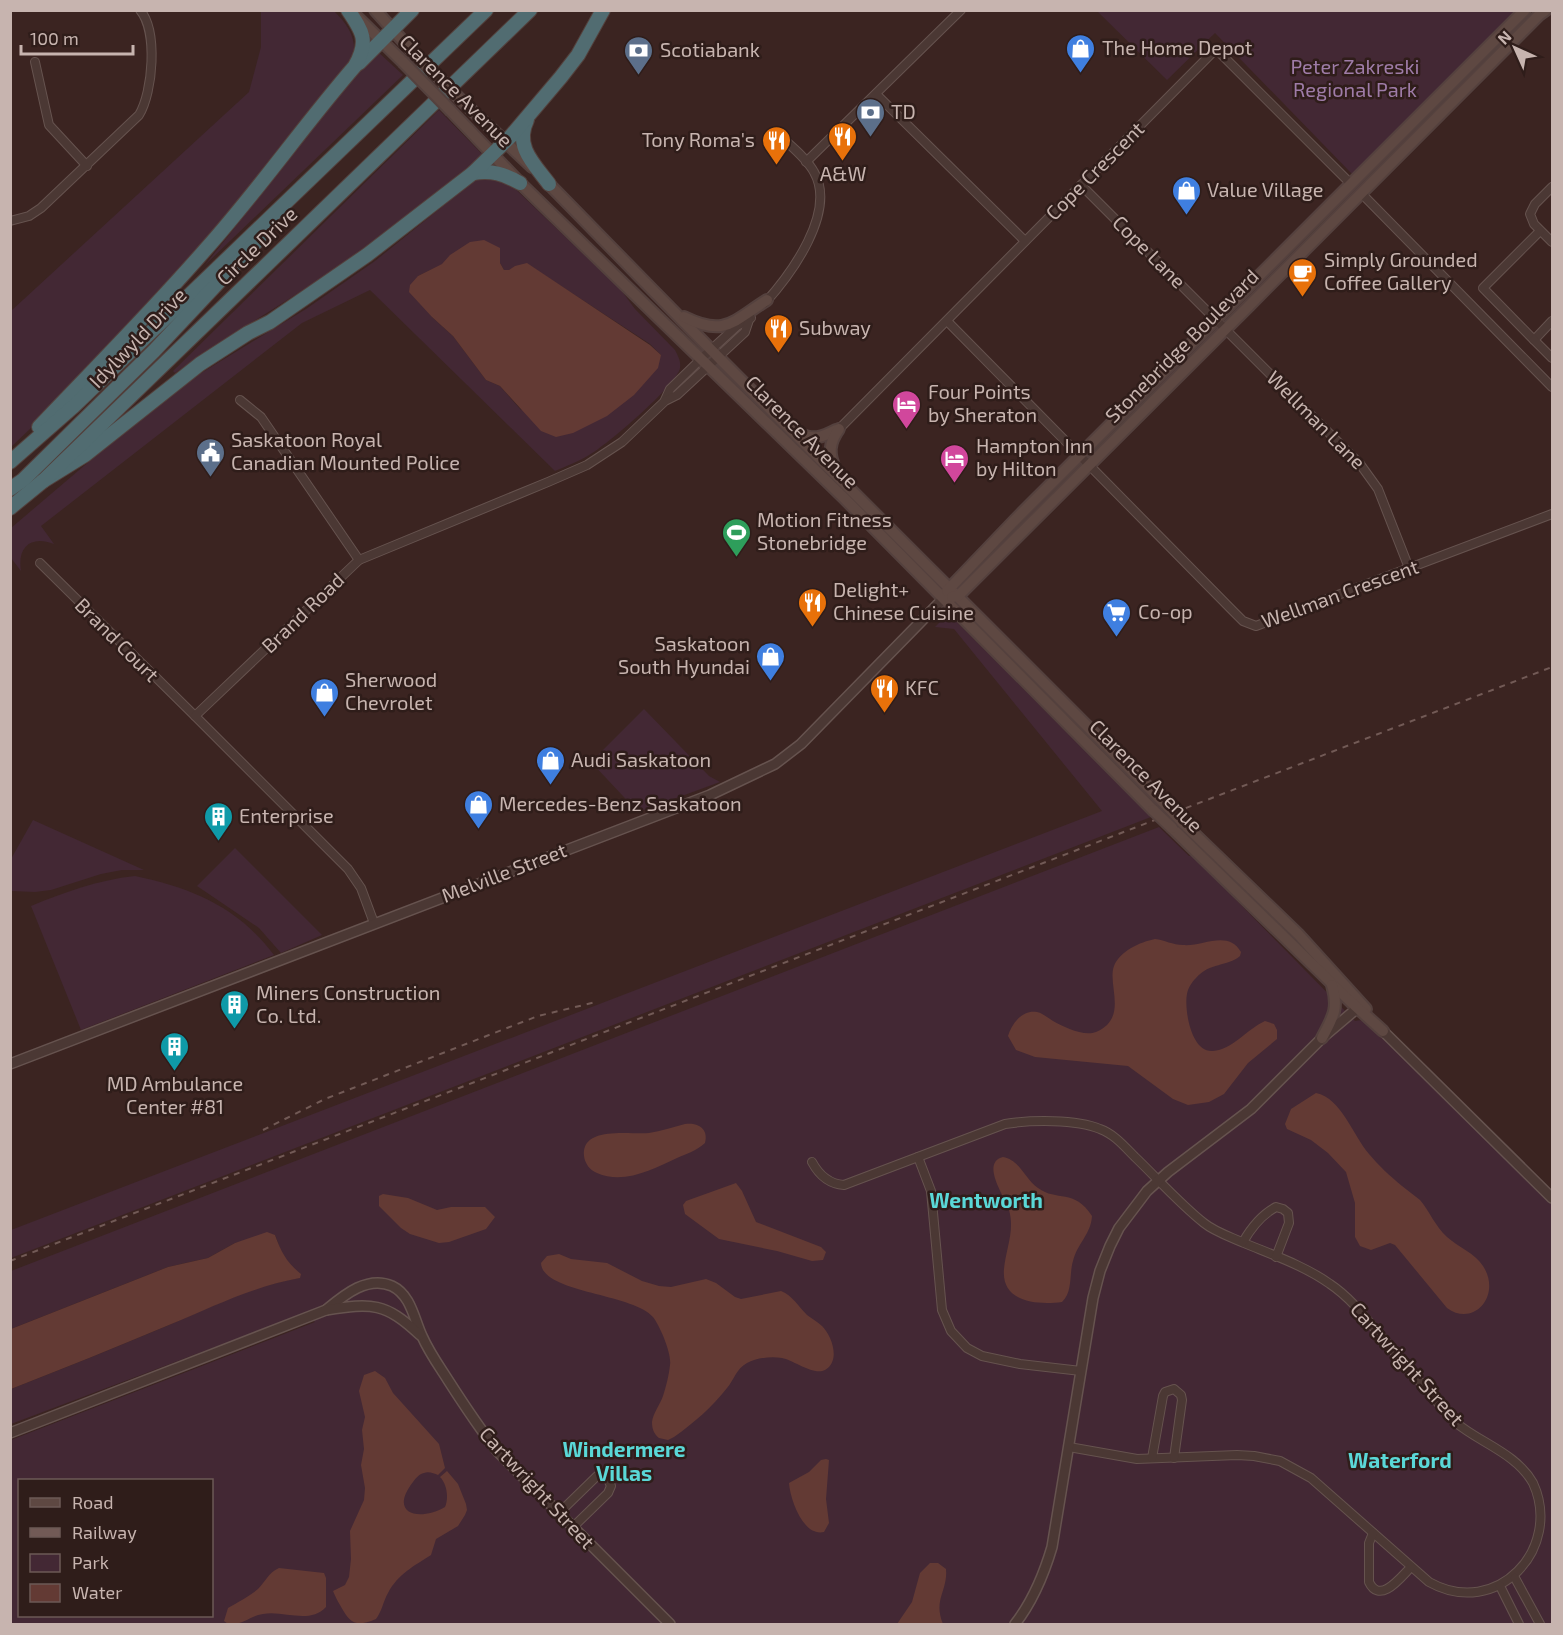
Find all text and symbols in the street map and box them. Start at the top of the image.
scale bar [21,18,134,56]
north arrow [1485,18,1545,78]
text: N [1493,26,1515,48]
text: 100 m [30,27,79,49]
street label: Clarence Avenue [395,29,518,152]
shop icon: The Home Depot [1065,32,1097,74]
bank icon: Scotiabank [623,34,655,76]
place label: The Home Depot [1102,35,1253,59]
place label: Scotiabank [660,37,760,61]
park label: Peter Zakreski Regional Park [1290,54,1420,101]
bank icon: TD [854,96,886,138]
place label: TD [891,99,916,123]
street label: Cope Crescent [1040,116,1149,224]
restaurant icon: A&W [827,120,859,162]
restaurant icon: Tony Roma's [760,124,792,166]
place label: Tony Roma's [642,127,755,151]
place label: A&W [820,161,866,185]
shop icon: Value Village [1170,174,1202,216]
place label: Value Village [1207,177,1323,201]
street label: Circle Drive [211,201,302,290]
street label: Cope Lane [1108,210,1191,293]
place label: Simply Grounded Coffee Gallery [1324,247,1478,294]
cafe icon: Simply Grounded Coffee Gallery [1287,256,1319,298]
street label: Stonebridge Boulevard [1100,264,1263,427]
street label: Idylwyld Drive [84,282,191,392]
restaurant icon: Subway [762,312,794,354]
place label: Subway [799,315,871,339]
street label: Wellman Lane [1262,365,1371,474]
street label: Clarence Avenue [741,370,864,493]
place label: Four Points by Sheraton [928,379,1037,426]
hotel icon: Four Points by Sheraton [891,388,923,430]
place label: Saskatoon Royal Canadian Mounted Police [231,427,460,474]
place label: Hampton Inn by Hilton [976,433,1093,480]
public building icon: Saskatoon Royal Canadian Mounted Police [194,436,226,478]
hotel icon: Hampton Inn by Hilton [939,442,971,484]
place label: Motion Fitness Stonebridge [757,507,892,554]
sports icon: Motion Fitness Stonebridge [720,516,752,558]
street label: Wellman Crescent [1258,553,1422,633]
street label: Brand Road [256,567,348,657]
place label: Delight+ Chinese Cuisine [833,577,974,624]
restaurant icon: Delight+ Chinese Cuisine [796,586,828,628]
street label: Brand Court [71,592,165,686]
supermarket icon: Co-op [1101,596,1133,638]
place label: Co-op [1138,599,1193,623]
place label: Saskatoon South Hyundai [618,631,750,678]
shop icon: Saskatoon South Hyundai [755,640,787,682]
place label: Sherwood Chevrolet [345,667,437,714]
restaurant icon: KFC [868,672,900,714]
place label: KFC [905,675,939,699]
shop icon: Sherwood Chevrolet [308,676,340,718]
street label: Clarence Avenue [1085,714,1208,837]
shop icon: Audi Saskatoon [534,744,566,786]
place label: Audi Saskatoon [571,747,711,771]
shop icon: Mercedes-Benz Saskatoon [462,788,494,830]
place label: Mercedes-Benz Saskatoon [499,791,742,815]
building icon: Enterprise [202,800,234,842]
place label: Enterprise [239,803,334,827]
street label: Melville Street [438,837,570,907]
place label: Miners Construction Co. Ltd. [256,980,440,1027]
building icon: Miners Construction Co. Ltd. [219,988,251,1030]
building icon: MD Ambulance Center #81 [159,1030,191,1072]
place label: MD Ambulance Center #81 [107,1071,243,1118]
district label: Wentworth [929,1187,1043,1212]
street label: Cartwright Street [1346,1297,1470,1430]
street label: Cartwright Street [475,1421,601,1554]
district label: Windermere Villas [562,1436,686,1485]
district label: Waterford [1348,1447,1452,1472]
legend [18,1479,213,1617]
text: Road [72,1491,113,1513]
text: Railway [72,1521,137,1543]
text: Park [72,1551,109,1573]
text: Water [72,1581,122,1603]

